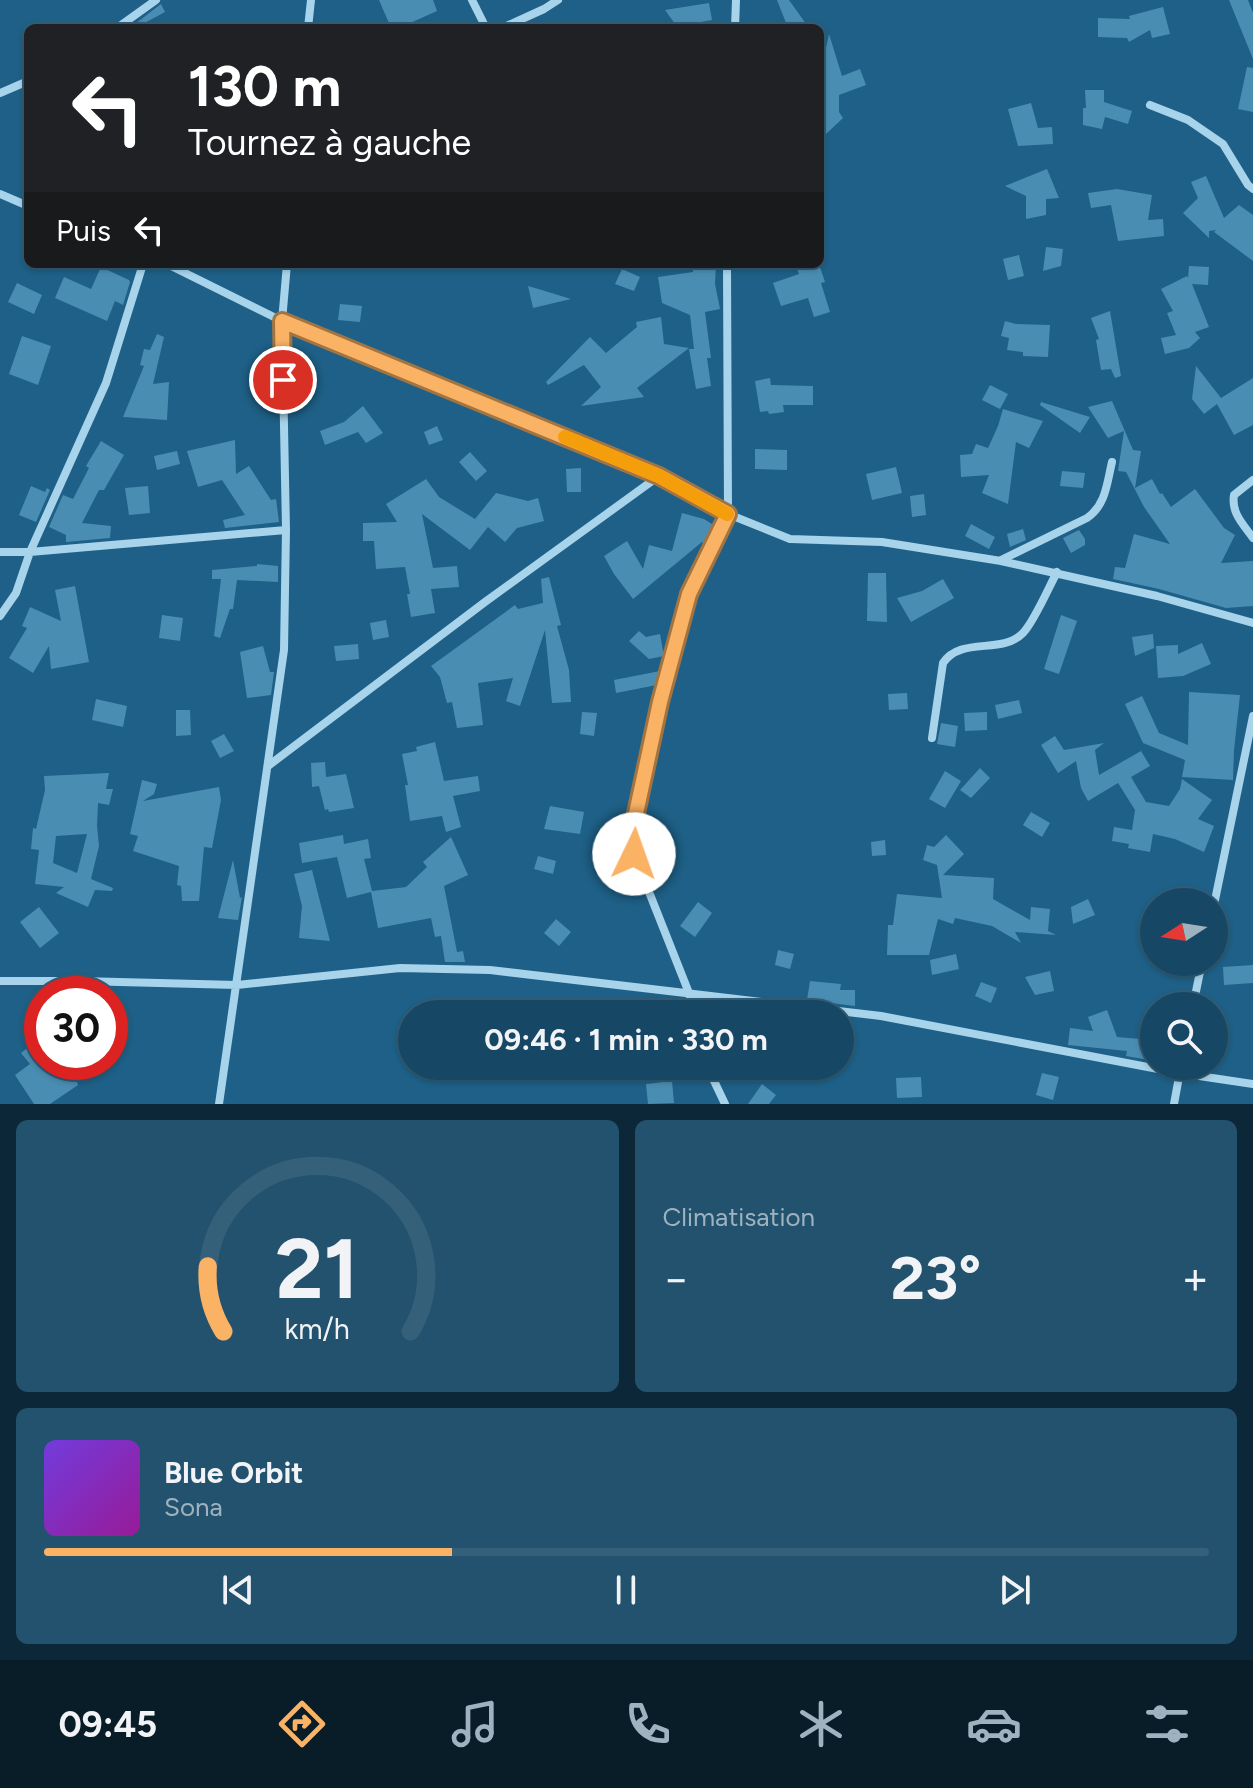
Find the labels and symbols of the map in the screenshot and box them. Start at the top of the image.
pin [249,346,317,414]
position arrow [592,812,676,896]
north arrow [1140,888,1228,976]
speed limit sign: 30 [24,976,128,1080]

